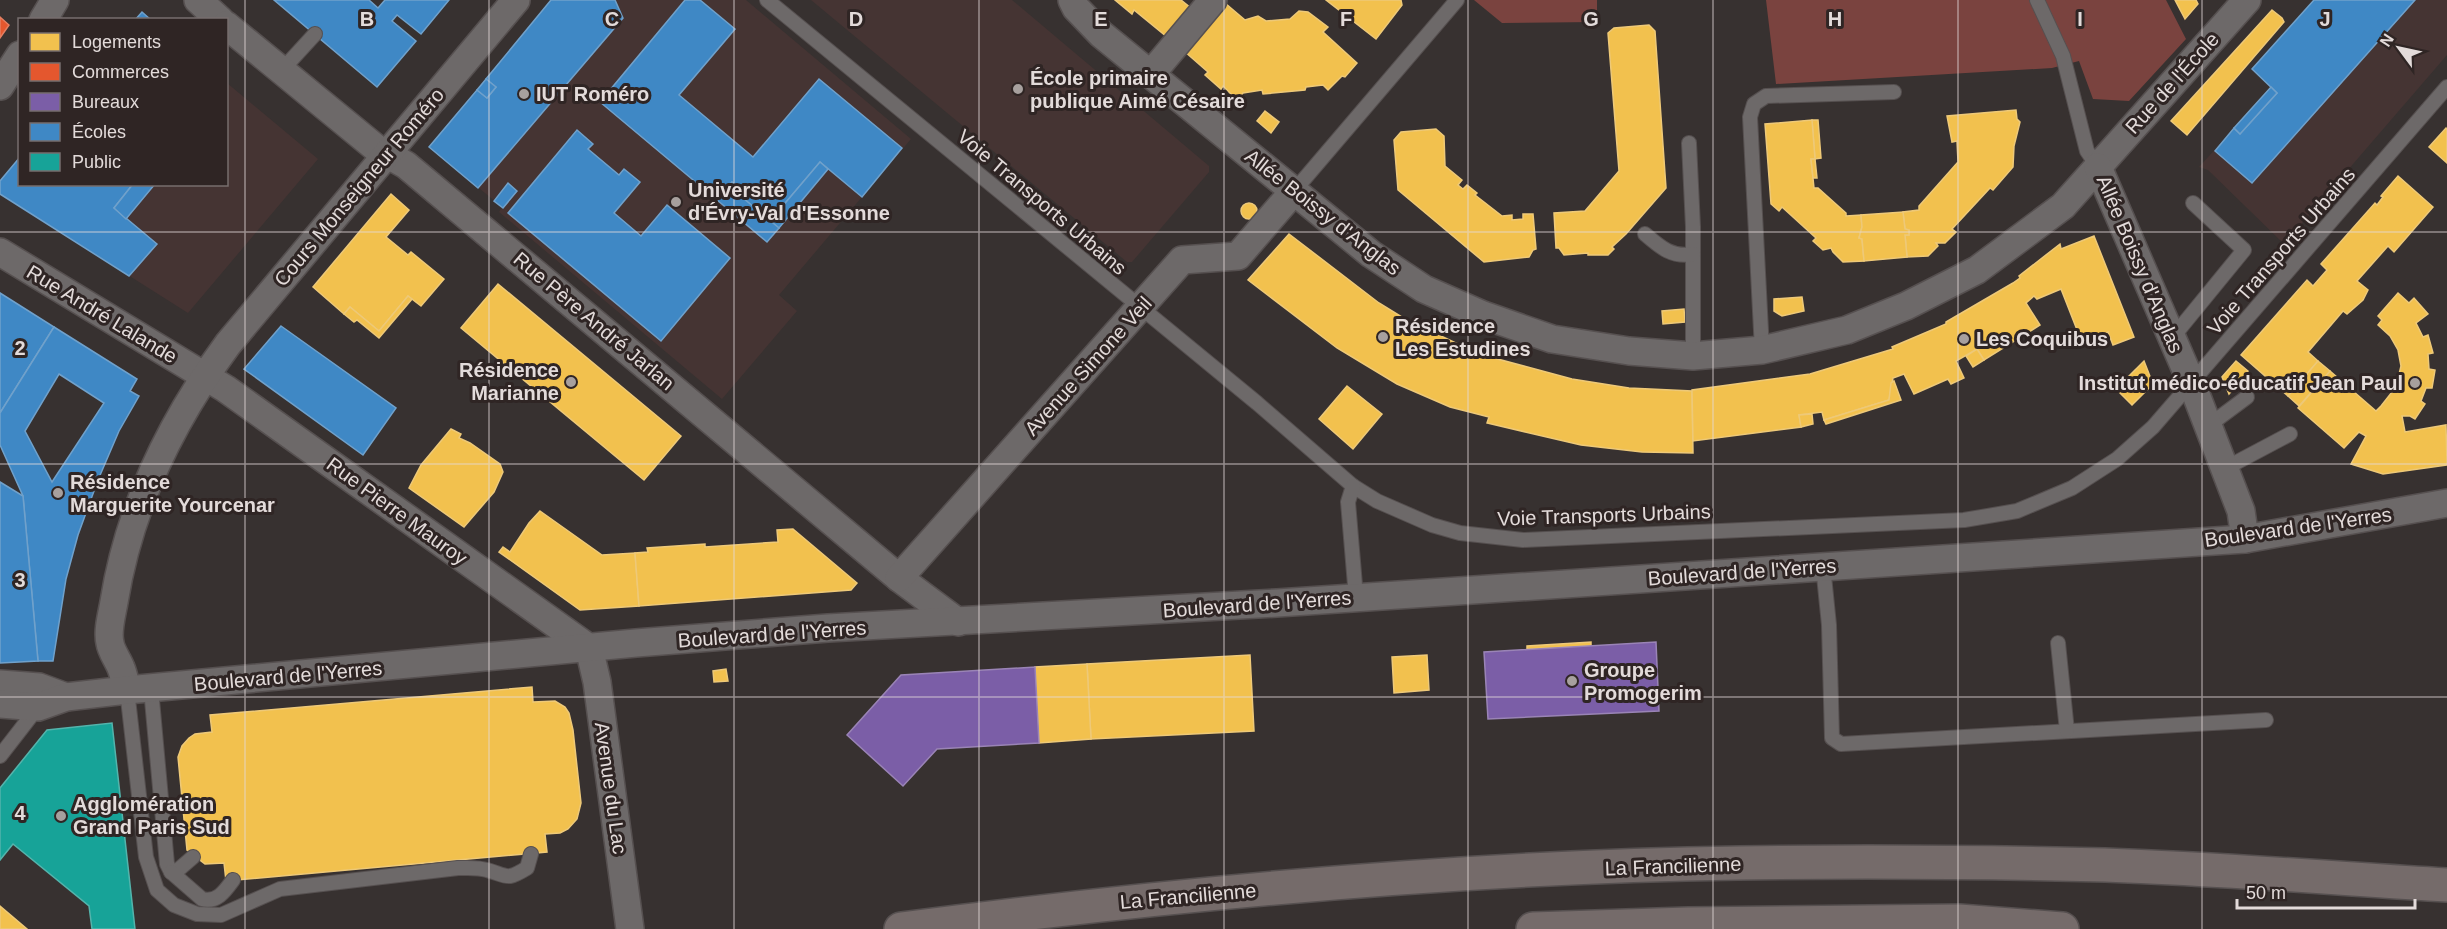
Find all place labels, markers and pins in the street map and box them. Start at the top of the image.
place label: École primaire publique Aimé Césaire [1030,67,1245,112]
marker: École primaire publique Aimé Césaire [1011,82,1025,96]
place label: IUT Roméro [536,83,649,105]
marker: IUT Roméro [517,87,531,101]
place label: Université d'Évry-Val d'Essonne [688,179,890,224]
marker: Université d'Évry-Val d'Essonne [669,195,683,209]
place label: Résidence Les Estudines [1395,315,1531,360]
place label: Les Coquibus [1976,328,2108,350]
marker: Résidence Les Estudines [1376,330,1390,344]
marker: Les Coquibus [1957,332,1971,346]
place label: Résidence Marianne [459,359,559,404]
place label: Institut médico-éducatif Jean Paul [2078,372,2403,394]
marker: Résidence Marianne [564,375,578,389]
marker: Institut médico-éducatif Jean Paul [2408,376,2422,390]
place label: Résidence Marguerite Yourcenar [70,471,275,516]
marker: Résidence Marguerite Yourcenar [51,486,65,500]
place label: Groupe Promogerim [1584,659,1702,704]
marker: Groupe Promogerim [1565,674,1579,688]
place label: Agglomération Grand Paris Sud [73,793,230,838]
marker: Agglomération Grand Paris Sud [54,809,68,823]

